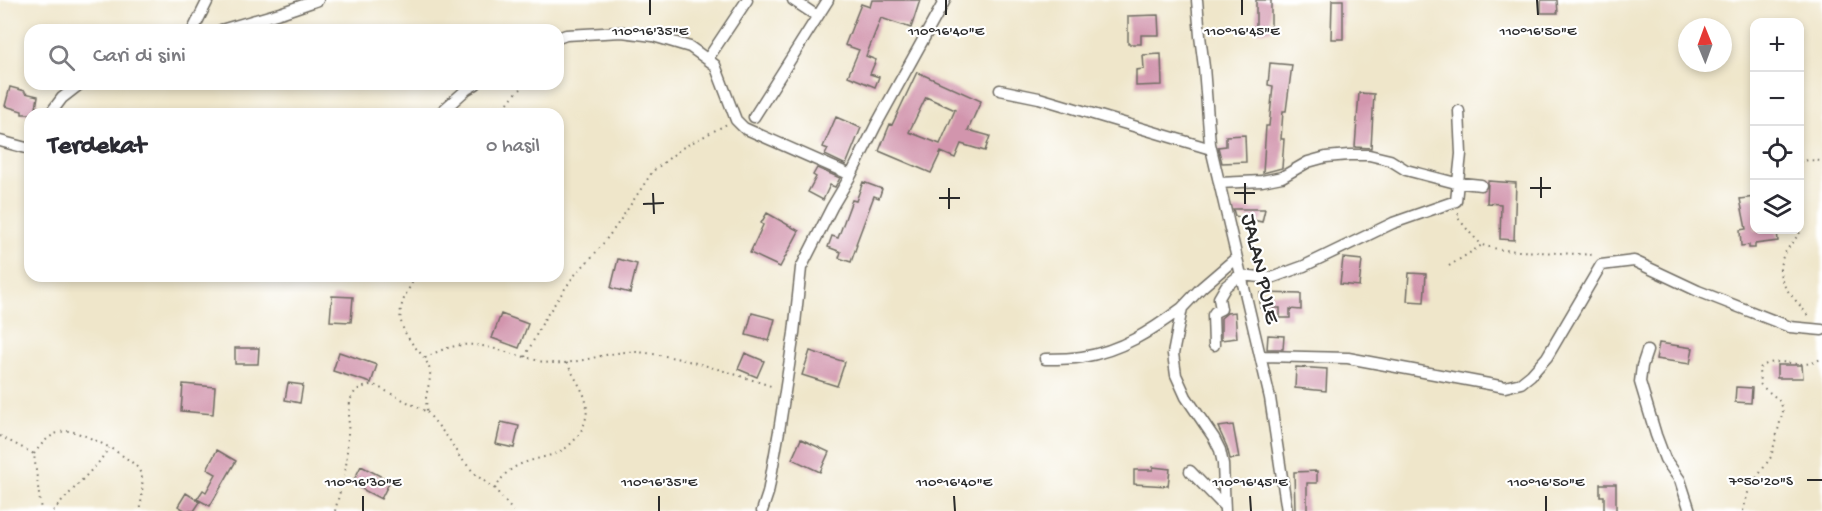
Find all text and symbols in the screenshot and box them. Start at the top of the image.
north arrow [1678,18,1732,72]
map controls [1750,18,1804,234]
button: + [1750,18,1804,72]
text: 110°16'35"E [611,23,689,41]
text: 110°16'40"E [907,23,985,41]
text: 110°16'45"E [1203,23,1280,41]
text: 110°16'50"E [1499,23,1577,41]
search box [24,24,564,90]
icon: search [45,41,78,74]
text: Cari di sini [93,44,186,70]
button: − [1750,72,1804,126]
button: locate [1750,126,1804,180]
text: Terdekat [48,132,146,163]
text: 0 hasil [486,136,540,159]
button: layers [1750,180,1804,234]
street label: JALAN PULE [1234,212,1285,328]
text: 7°50'20"S [1728,473,1793,491]
text: 110°16'30"E [324,474,402,492]
text: 110°16'35"E [620,474,698,492]
text: 110°16'40"E [915,474,993,492]
text: 110°16'45"E [1211,474,1288,492]
text: 110°16'50"E [1507,474,1585,492]

